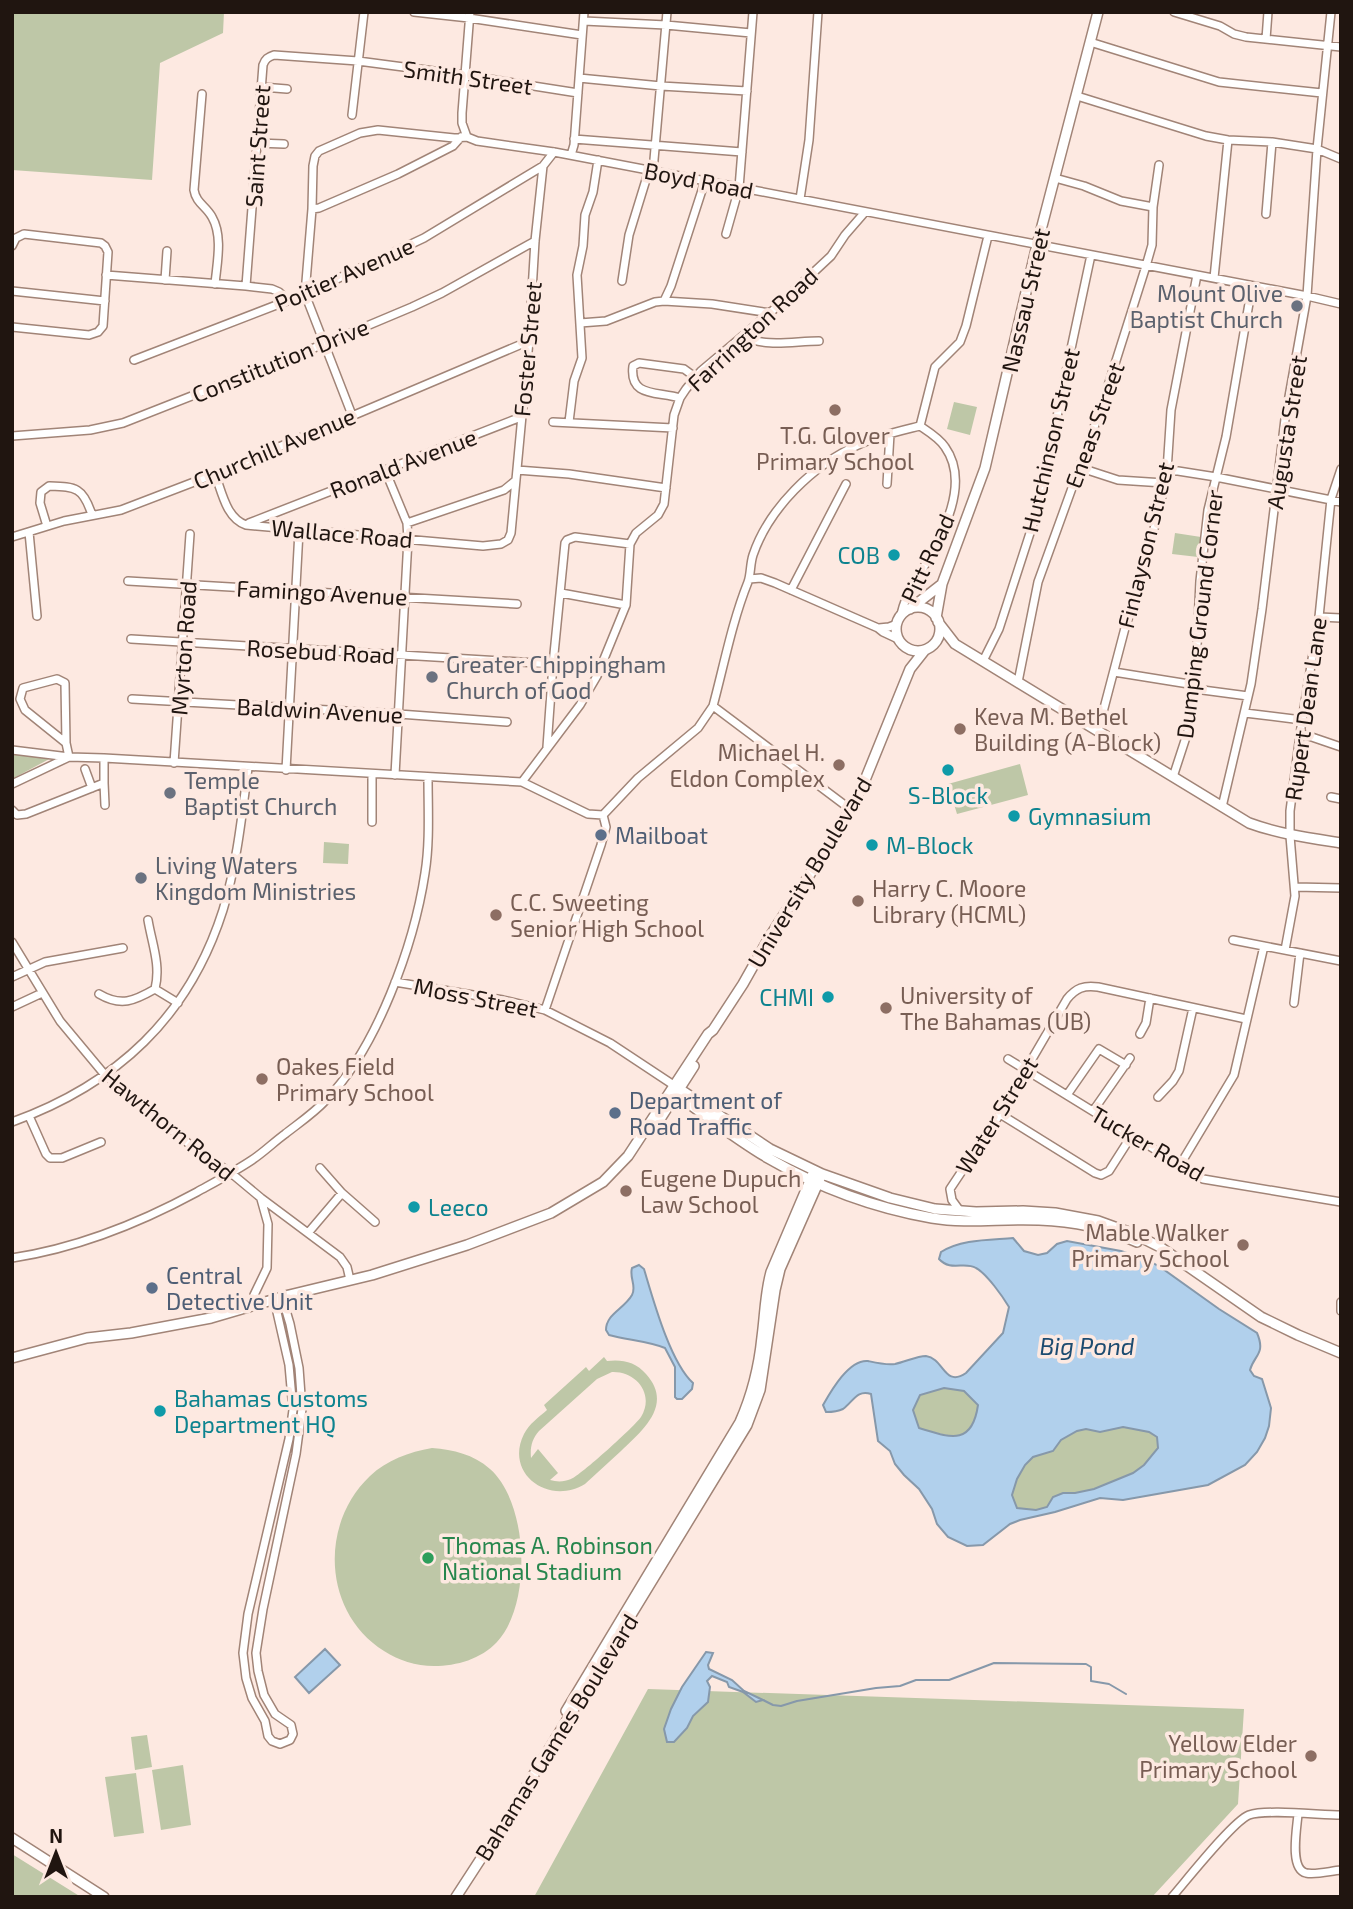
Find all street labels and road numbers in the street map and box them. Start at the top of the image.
street label: Smith Street [402,54,535,100]
street label: Saint Street [239,84,275,208]
street label: Boyd Road [642,156,756,204]
street label: Nassau Street [995,225,1055,375]
street label: Poitier Avenue [270,231,418,317]
street label: Farrington Road [681,261,823,397]
street label: Foster Street [507,280,547,418]
street label: Constitution Drive [188,312,372,408]
street label: Hutchinson Street [1015,345,1085,535]
street label: Augusta Street [1260,353,1312,511]
street label: Eneas Street [1058,358,1130,492]
street label: Churchill Avenue [189,401,359,495]
street label: Ronald Avenue [326,422,480,504]
street label: Finlayson Street [1111,459,1179,631]
street label: Dumping Ground Corner [1170,488,1228,740]
street label: Pitt Road [894,509,960,607]
street label: Wallace Road [270,513,414,553]
street label: Famingo Avenue [236,574,408,610]
street label: Myrton Road [164,580,202,716]
street label: Rupert Dean Lane [1278,615,1332,803]
street label: Rosebud Road [246,633,396,669]
street label: Baldwin Avenue [236,692,404,728]
street label: University Boulevard [741,772,877,972]
street label: Moss Street [412,971,541,1023]
street label: Water Street [949,1051,1043,1179]
street label: Hawthorn Road [97,1062,241,1186]
street label: Tucker Road [1086,1099,1210,1187]
street label: Bahamas Games Boulevard [469,1609,643,1865]

